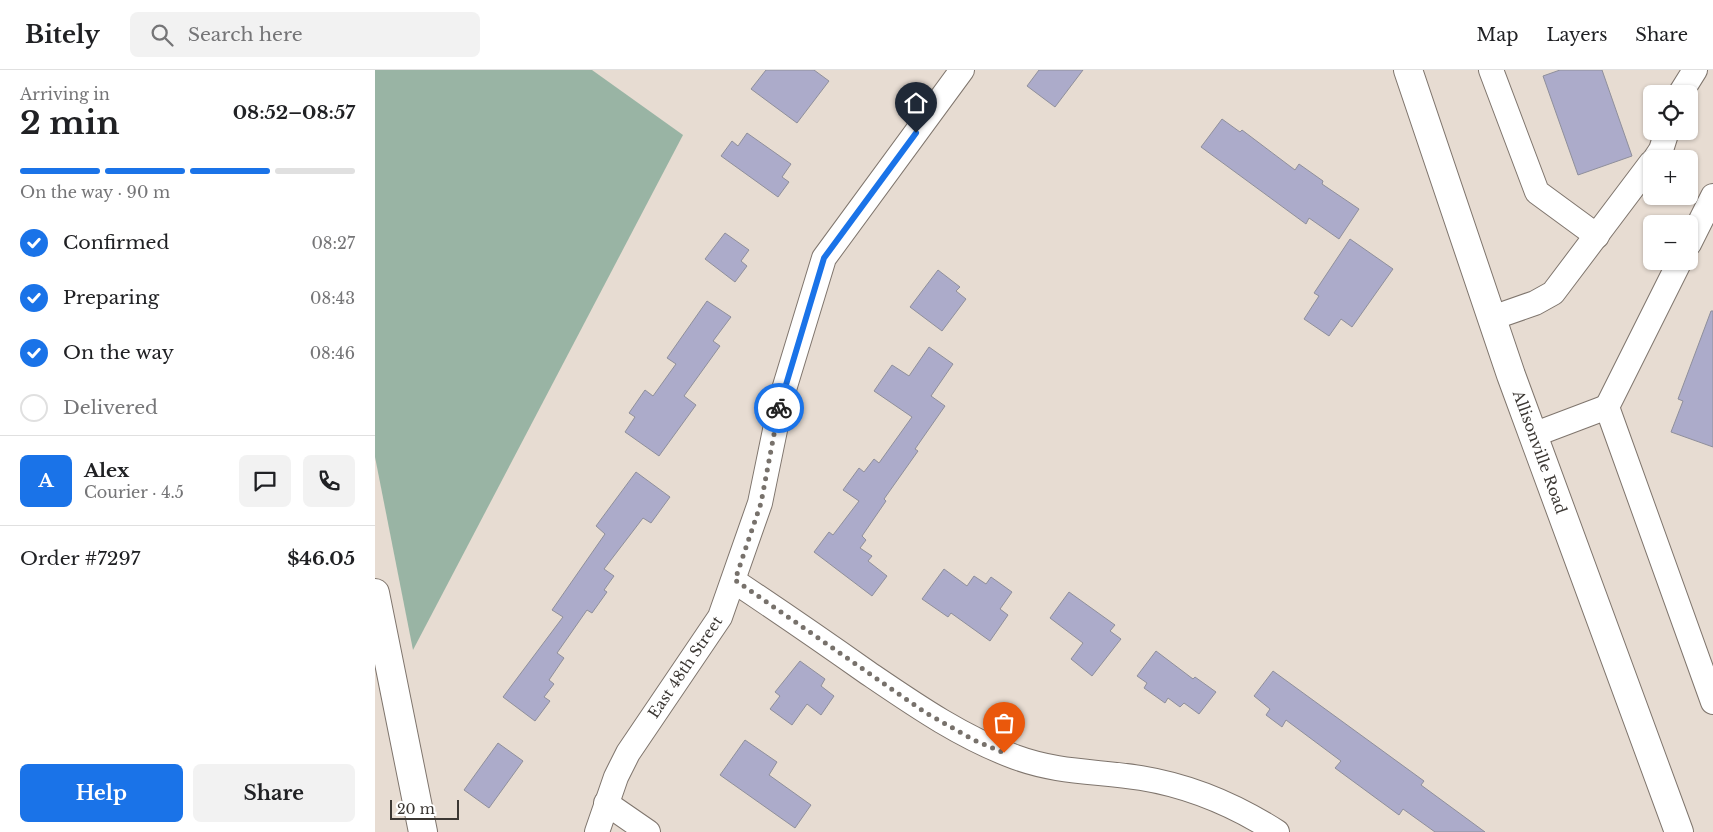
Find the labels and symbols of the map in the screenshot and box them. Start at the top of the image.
pin [895,82,937,133]
courier [754,383,804,433]
street label: Allisonville Road [1509,387,1571,516]
street label: East 48th Street [644,612,726,722]
pin [983,702,1025,753]
scale bar [390,797,459,820]

